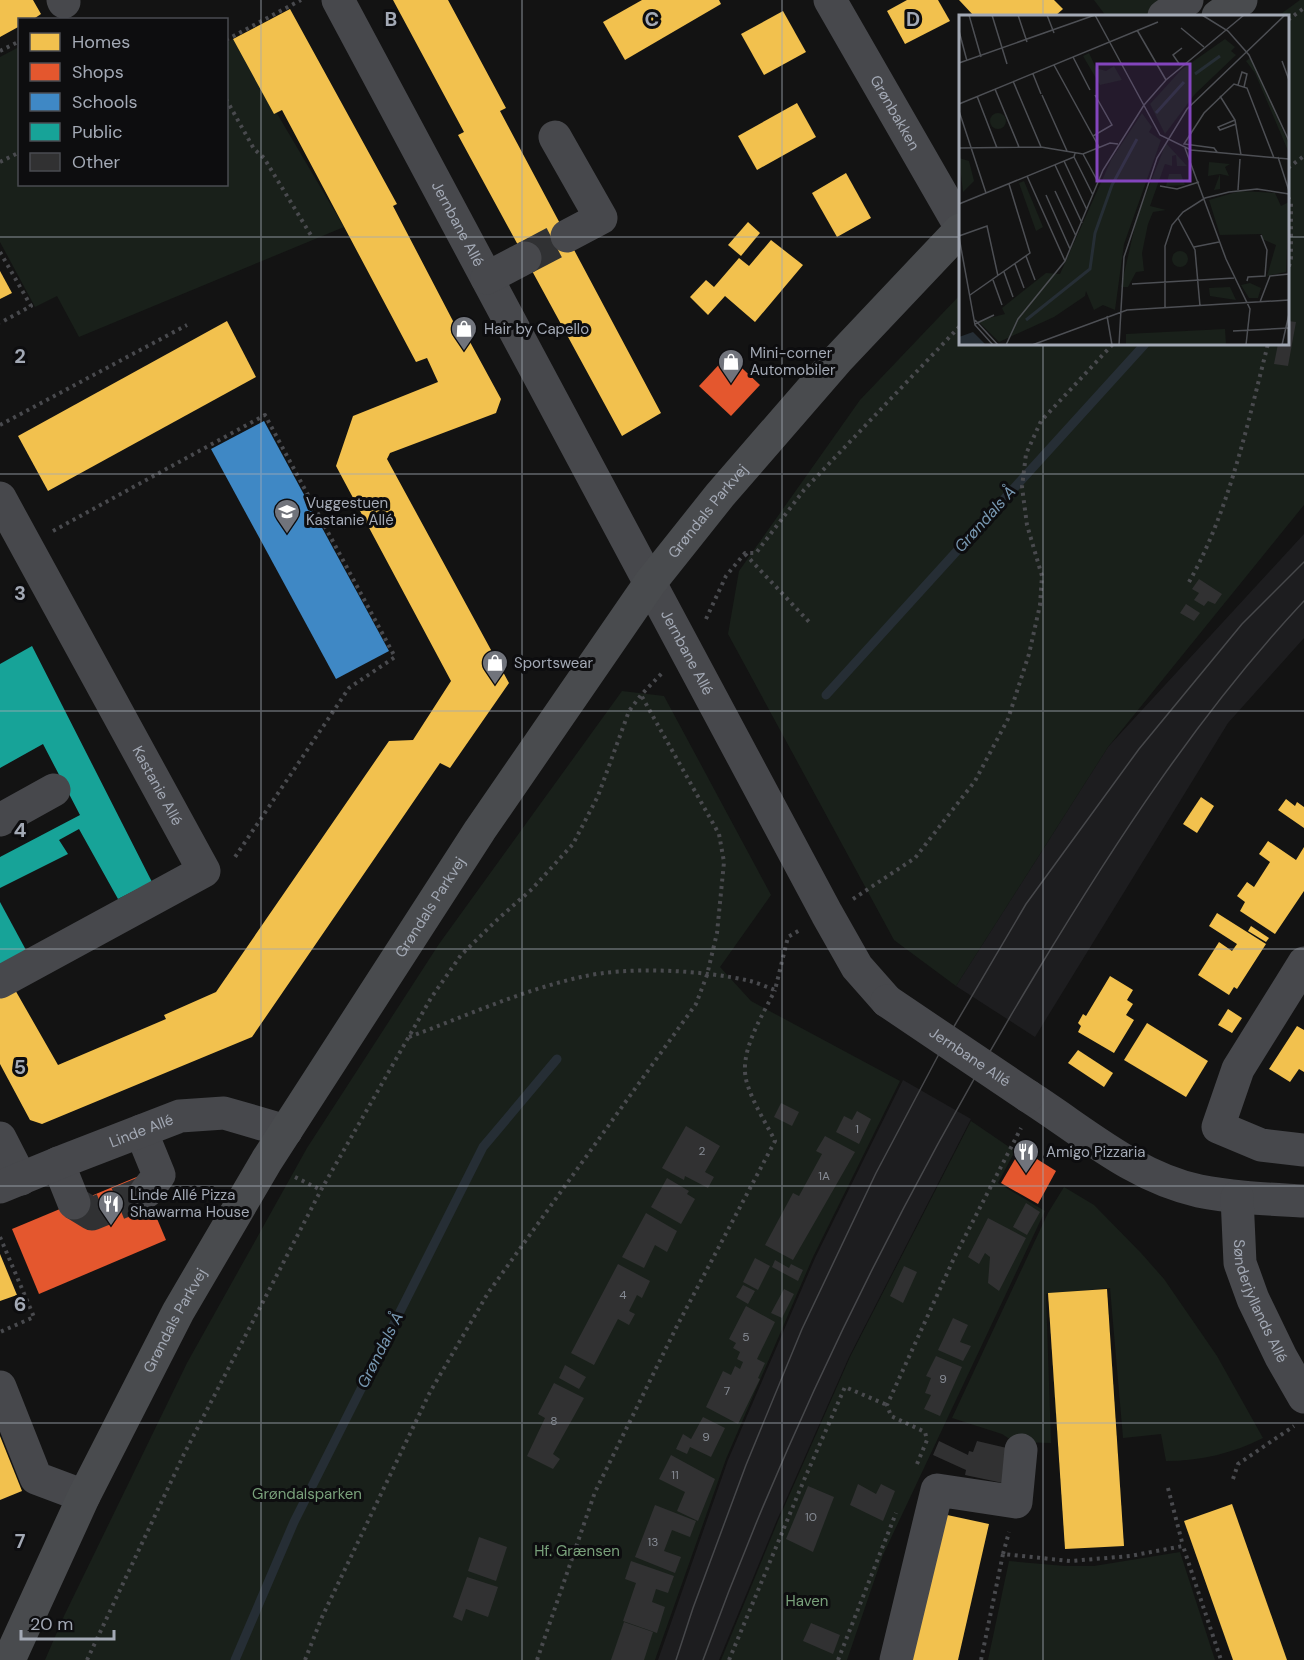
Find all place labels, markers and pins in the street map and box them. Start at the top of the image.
shop icon: Hair by Capello [449,314,479,352]
place label: Hair by Capello [484,319,589,339]
place label: Mini-corner Automobiler [750,343,836,380]
shop icon: Mini-corner Automobiler [716,347,746,385]
place label: Vuggestuen Kastanie Allé [306,493,394,530]
school or university icon: Vuggestuen Kastanie Allé [272,497,302,535]
shop icon: Sportswear [480,648,510,686]
place label: Sportswear [514,653,594,673]
restaurant icon: Amigo Pizzaria [1011,1137,1041,1175]
place label: Amigo Pizzaria [1046,1142,1145,1162]
place label: Linde Allé Pizza Shawarma House [130,1185,250,1222]
restaurant icon: Linde Allé Pizza Shawarma House [96,1189,126,1227]

